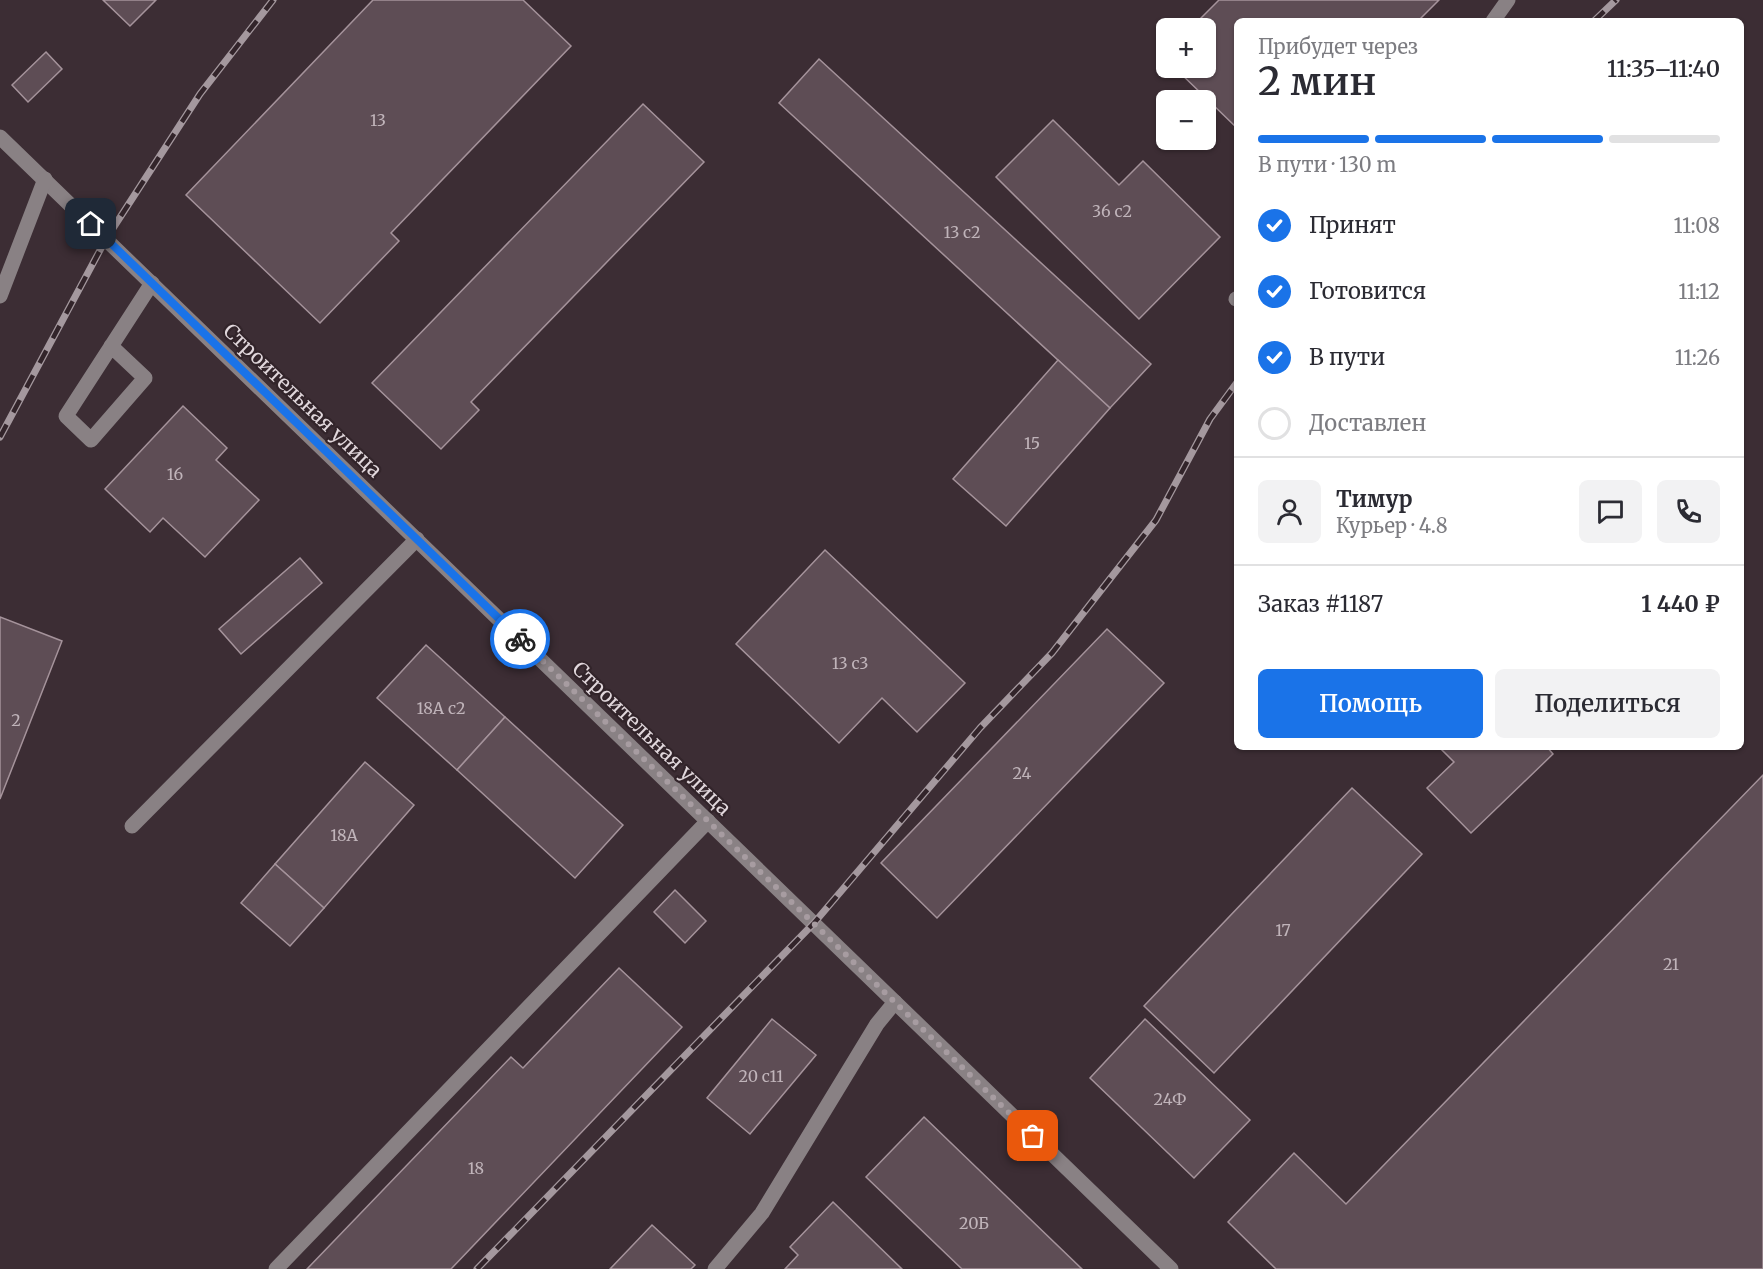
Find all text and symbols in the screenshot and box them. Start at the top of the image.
map controls [1156,18,1216,150]
button: + [1156,18,1216,78]
text: Прибудет через [1258,34,1418,59]
text: 11:35–11:40 [1607,55,1720,83]
text: 2 мин [1258,57,1376,106]
button: − [1156,90,1216,150]
house number: 13 [370,110,386,130]
text: В пути · 130 m [1258,152,1396,177]
pin [65,198,116,249]
house number: 36 с2 [1092,201,1132,221]
icon: home [74,207,107,240]
icon: check [1258,209,1291,242]
text: Принят [1309,211,1396,239]
text: 11:08 [1674,213,1720,238]
house number: 13 с2 [943,222,981,242]
icon: check [1258,275,1291,308]
text: Готовится [1309,277,1426,305]
text: 11:12 [1678,279,1720,304]
street label: Строительная улица [218,318,388,482]
icon: check [1258,341,1291,374]
text: В пути [1309,343,1385,371]
text: 11:26 [1675,345,1720,370]
text: Доставлен [1309,409,1426,437]
house number: 15 [1024,433,1040,453]
house number: 16 [167,464,183,484]
button: person [1258,480,1321,543]
button: chat [1579,480,1642,543]
button: phone [1657,480,1720,543]
text: Тимур [1336,485,1413,513]
text: Курьер · 4.8 [1336,513,1448,538]
text: Заказ #1187 [1258,590,1383,618]
text: 1 440 ₽ [1641,590,1720,618]
courier [490,609,550,669]
icon: bike [504,623,537,656]
house number: 13 с3 [832,653,868,673]
street label: Строительная улица [567,656,737,820]
button: Помощь [1258,669,1483,738]
button: Поделиться [1495,669,1720,738]
house number: 18А с2 [417,698,465,718]
house number: 2 [11,710,21,730]
house number: 24 [1013,763,1032,783]
house number: 18А [330,825,358,845]
house number: 17 [1275,920,1291,940]
house number: 21 [1663,954,1679,974]
house number: 20 с11 [739,1066,783,1086]
house number: 24Ф [1154,1089,1186,1109]
pin [1007,1110,1058,1161]
icon: bag [1016,1119,1049,1152]
house number: 18 [468,1158,484,1178]
house number: 20Б [959,1213,989,1233]

